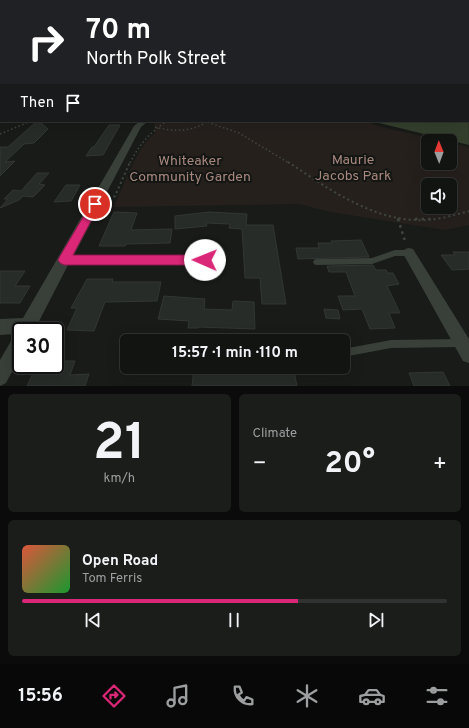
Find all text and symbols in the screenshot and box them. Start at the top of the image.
text: 70 m [86,13,151,49]
icon: right [20,16,72,68]
text: North Polk Street [86,48,226,71]
icon: arrive [62,92,84,114]
text: Then [20,94,54,113]
north arrow [421,134,457,170]
map controls [421,134,457,214]
park label: Maurie Jacobs Park [315,152,391,185]
park label: Whiteaker Community Garden [129,153,251,186]
button: sound [421,178,457,214]
pin [78,187,112,221]
icon: arrive [84,193,106,215]
position arrow [184,239,226,281]
speed limit sign: 30 [12,322,64,374]
text: 15:57 · 1 min · 110 m [172,344,298,363]
text: 21 [93,412,146,478]
text: Climate [253,426,297,442]
text: 20° [324,446,375,483]
text: − [253,451,267,478]
text: + [433,451,447,478]
text: km/h [103,471,135,487]
text: Open Road [82,552,158,571]
text: Tom Ferris [82,571,142,587]
icon: previous [82,609,104,631]
icon: pause [223,609,245,631]
icon: next [365,609,387,631]
icon: directions [100,682,128,710]
icon: music [164,682,192,710]
icon: phone [229,682,257,710]
icon: climate [293,682,321,710]
icon: car [358,682,386,710]
icon: filters [423,682,451,710]
text: 15:56 [18,685,63,708]

